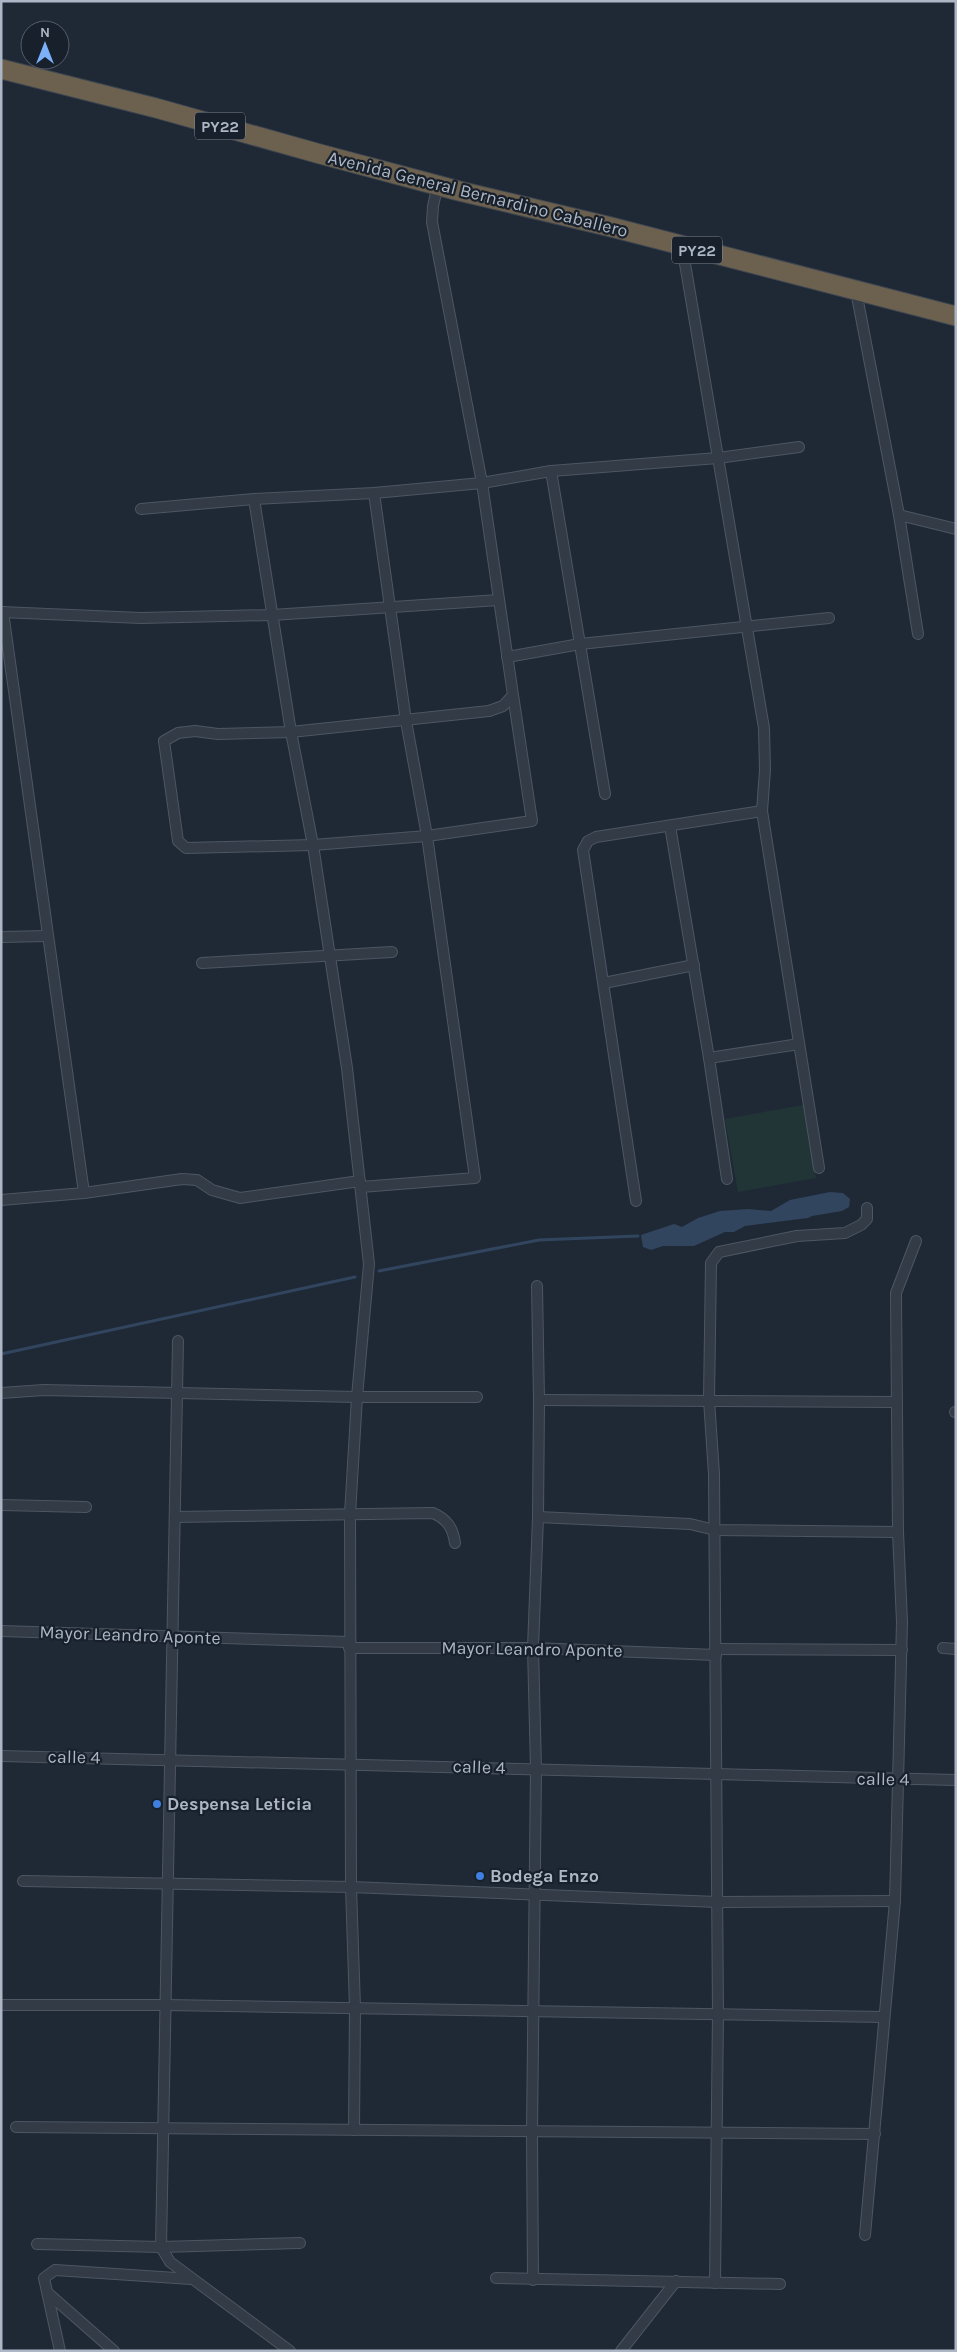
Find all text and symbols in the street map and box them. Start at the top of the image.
north arrow [20,20,70,70]
text: N [40,24,50,41]
road number: PY22 [195,112,245,140]
street label: Avenida General Bernardino Caballero [326,146,630,242]
road number: PY22 [672,236,722,264]
street label: Mayor Leandro Aponte [39,1621,221,1649]
street label: Mayor Leandro Aponte [441,1636,623,1662]
street label: calle 4 [47,1746,101,1768]
street label: calle 4 [452,1755,506,1779]
street label: calle 4 [856,1768,910,1790]
place label: Despensa Leticia [167,1793,312,1815]
marker: Despensa Leticia [151,1798,163,1810]
place label: Bodega Enzo [490,1865,599,1887]
marker: Bodega Enzo [474,1870,486,1882]

